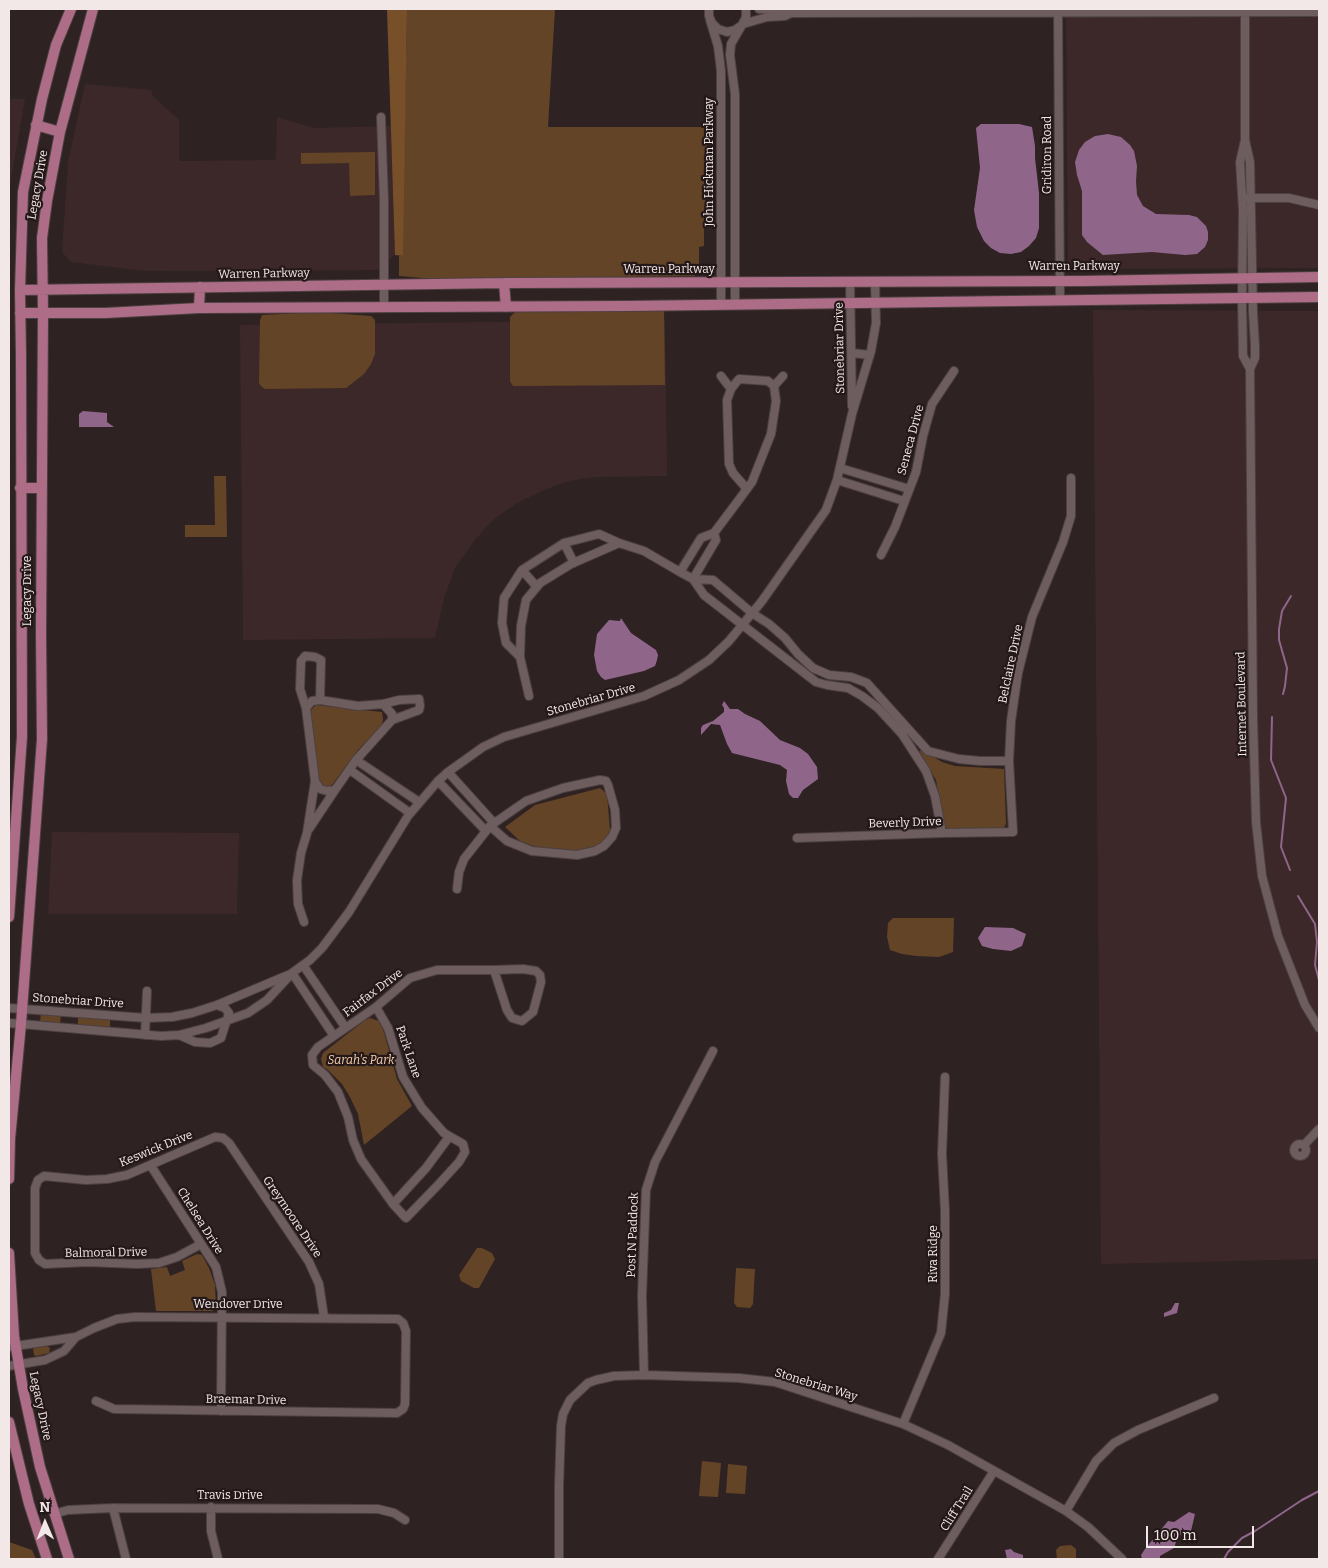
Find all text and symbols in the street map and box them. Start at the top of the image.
street label: John Hickman Parkway [703,98,717,226]
street label: Gridiron Road [1041,116,1055,194]
street label: Legacy Drive [25,149,51,221]
street label: Warren Parkway [1028,260,1120,274]
street label: Warren Parkway [623,263,715,277]
street label: Warren Parkway [218,266,310,282]
street label: Stonebriar Drive [832,302,848,394]
street label: Seneca Drive [895,403,927,477]
street label: Legacy Drive [21,556,35,626]
street label: Belclaire Drive [996,623,1026,705]
street label: Internet Boulevard [1234,651,1250,757]
street label: Stonebriar Drive [545,680,637,720]
street label: Beverly Drive [868,815,942,831]
street label: Fairfax Drive [340,966,406,1020]
street label: Stonebriar Drive [32,991,124,1011]
street label: Park Lane [392,1024,424,1080]
park label: Sarah's Park [327,1054,395,1068]
street label: Keswick Drive [117,1128,195,1170]
street label: Greymoore Drive [259,1173,325,1261]
street label: Chelsea Drive [174,1185,226,1257]
street label: Post N Paddock [624,1192,642,1278]
street label: Riva Ridge [927,1225,941,1283]
street label: Balmoral Drive [65,1245,147,1261]
street label: Wendover Drive [193,1298,283,1312]
street label: Stonebriar Way [773,1366,859,1404]
street label: Legacy Drive [26,1370,54,1442]
street label: Braemar Drive [205,1392,287,1408]
street label: Cliff Trail [938,1484,976,1534]
street label: Travis Drive [197,1489,263,1503]
north arrow [20,1498,70,1548]
text: N [39,1499,50,1516]
scale bar [1148,1516,1256,1548]
text: 100 m [1154,1526,1197,1544]

